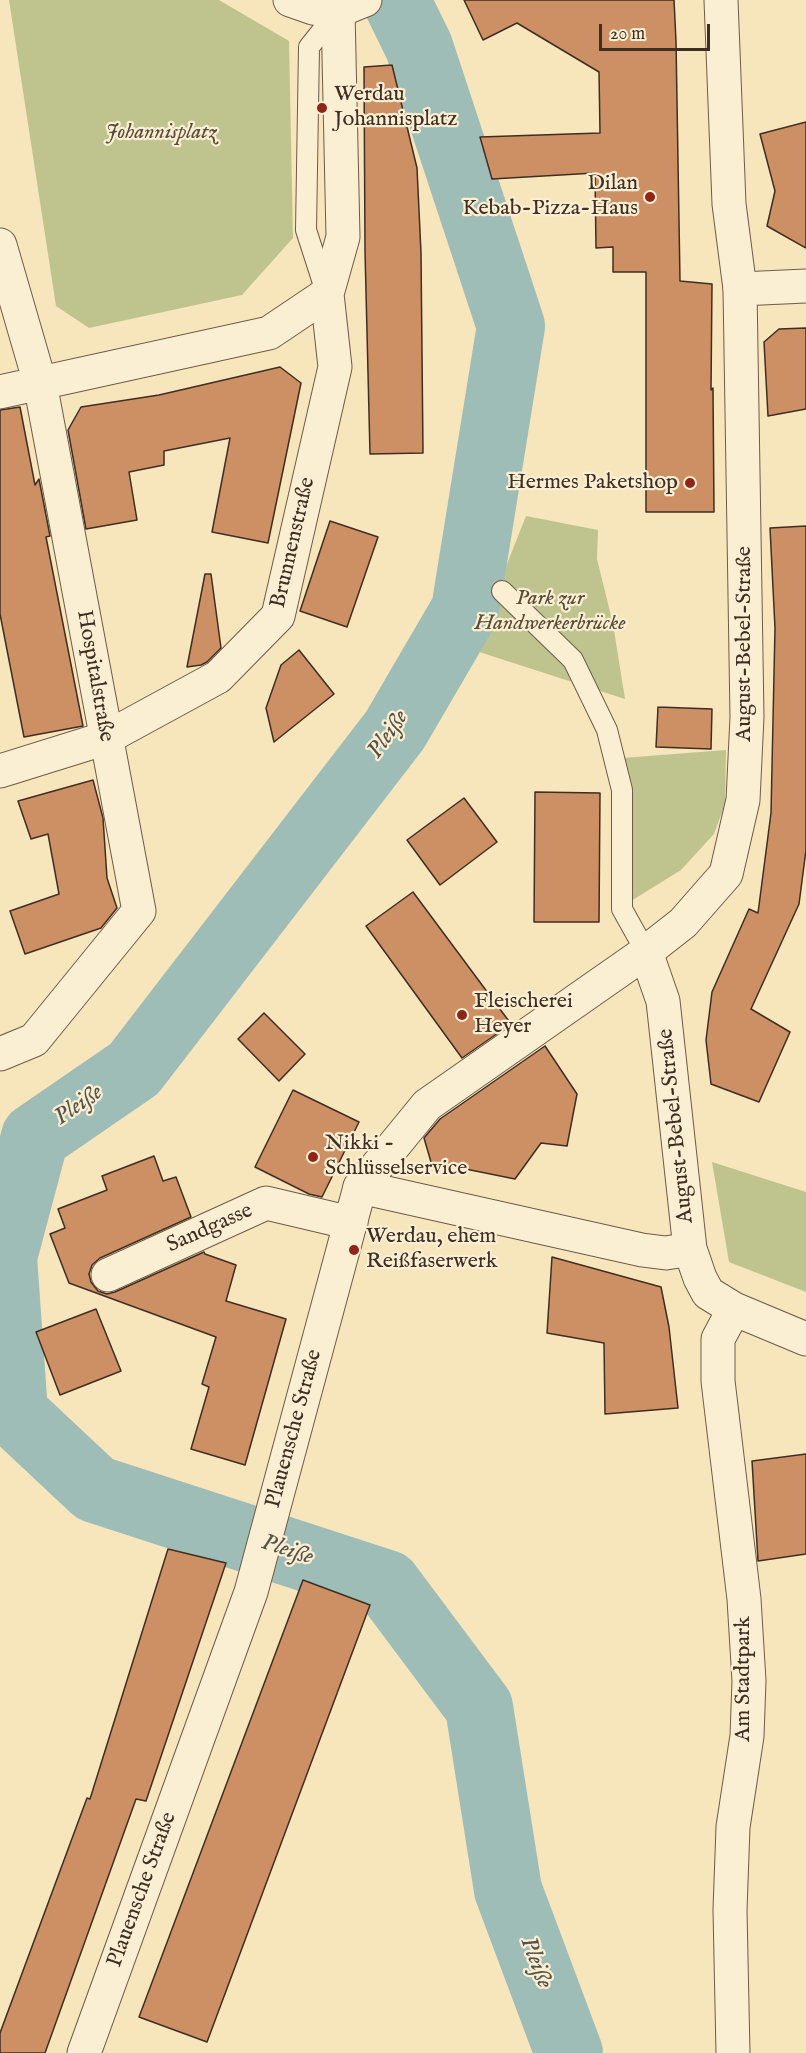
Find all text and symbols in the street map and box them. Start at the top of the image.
scale bar [602,12,713,50]
text: 20 m [610,23,645,46]
place label: Werdau Johannisplatz [334,82,458,134]
marker: Werdau Johannisplatz [315,101,329,115]
park label: Johannisplatz [105,120,217,146]
place label: Dilan Kebab-Pizza-Haus [463,171,638,222]
marker: Dilan Kebab-Pizza-Haus [643,190,657,204]
place label: Hermes Paketshop [507,470,678,496]
street label: Brunnenstraße [266,475,322,611]
marker: Hermes Paketshop [683,476,697,490]
street label: August-Bebel-Straße [732,546,758,742]
park label: Park zur Handwerkerbrücke [474,586,626,638]
street label: Hospitalstraße [69,608,119,744]
water label: Pleiße [362,705,416,765]
place label: Fleischerei Heyer [474,989,573,1040]
marker: Fleischerei Heyer [455,1008,469,1022]
street label: August-Bebel-Straße [654,1027,700,1225]
water label: Pleiße [49,1079,109,1133]
place label: Nikki - Schlüsselservice [325,1131,467,1182]
marker: Nikki - Schlüsselservice [306,1150,320,1164]
street label: Sandgasse [163,1198,257,1260]
place label: Werdau, ehem Reißfaserwerk [366,1224,498,1276]
marker: Werdau, ehem Reißfaserwerk [347,1243,361,1257]
street label: Plauensche Straße [261,1347,329,1511]
water label: Pleiße [257,1529,317,1573]
street label: Am Stadtpark [731,1616,757,1742]
street label: Plauensche Straße [103,1809,183,1971]
water label: Pleiße [512,1933,558,1993]

